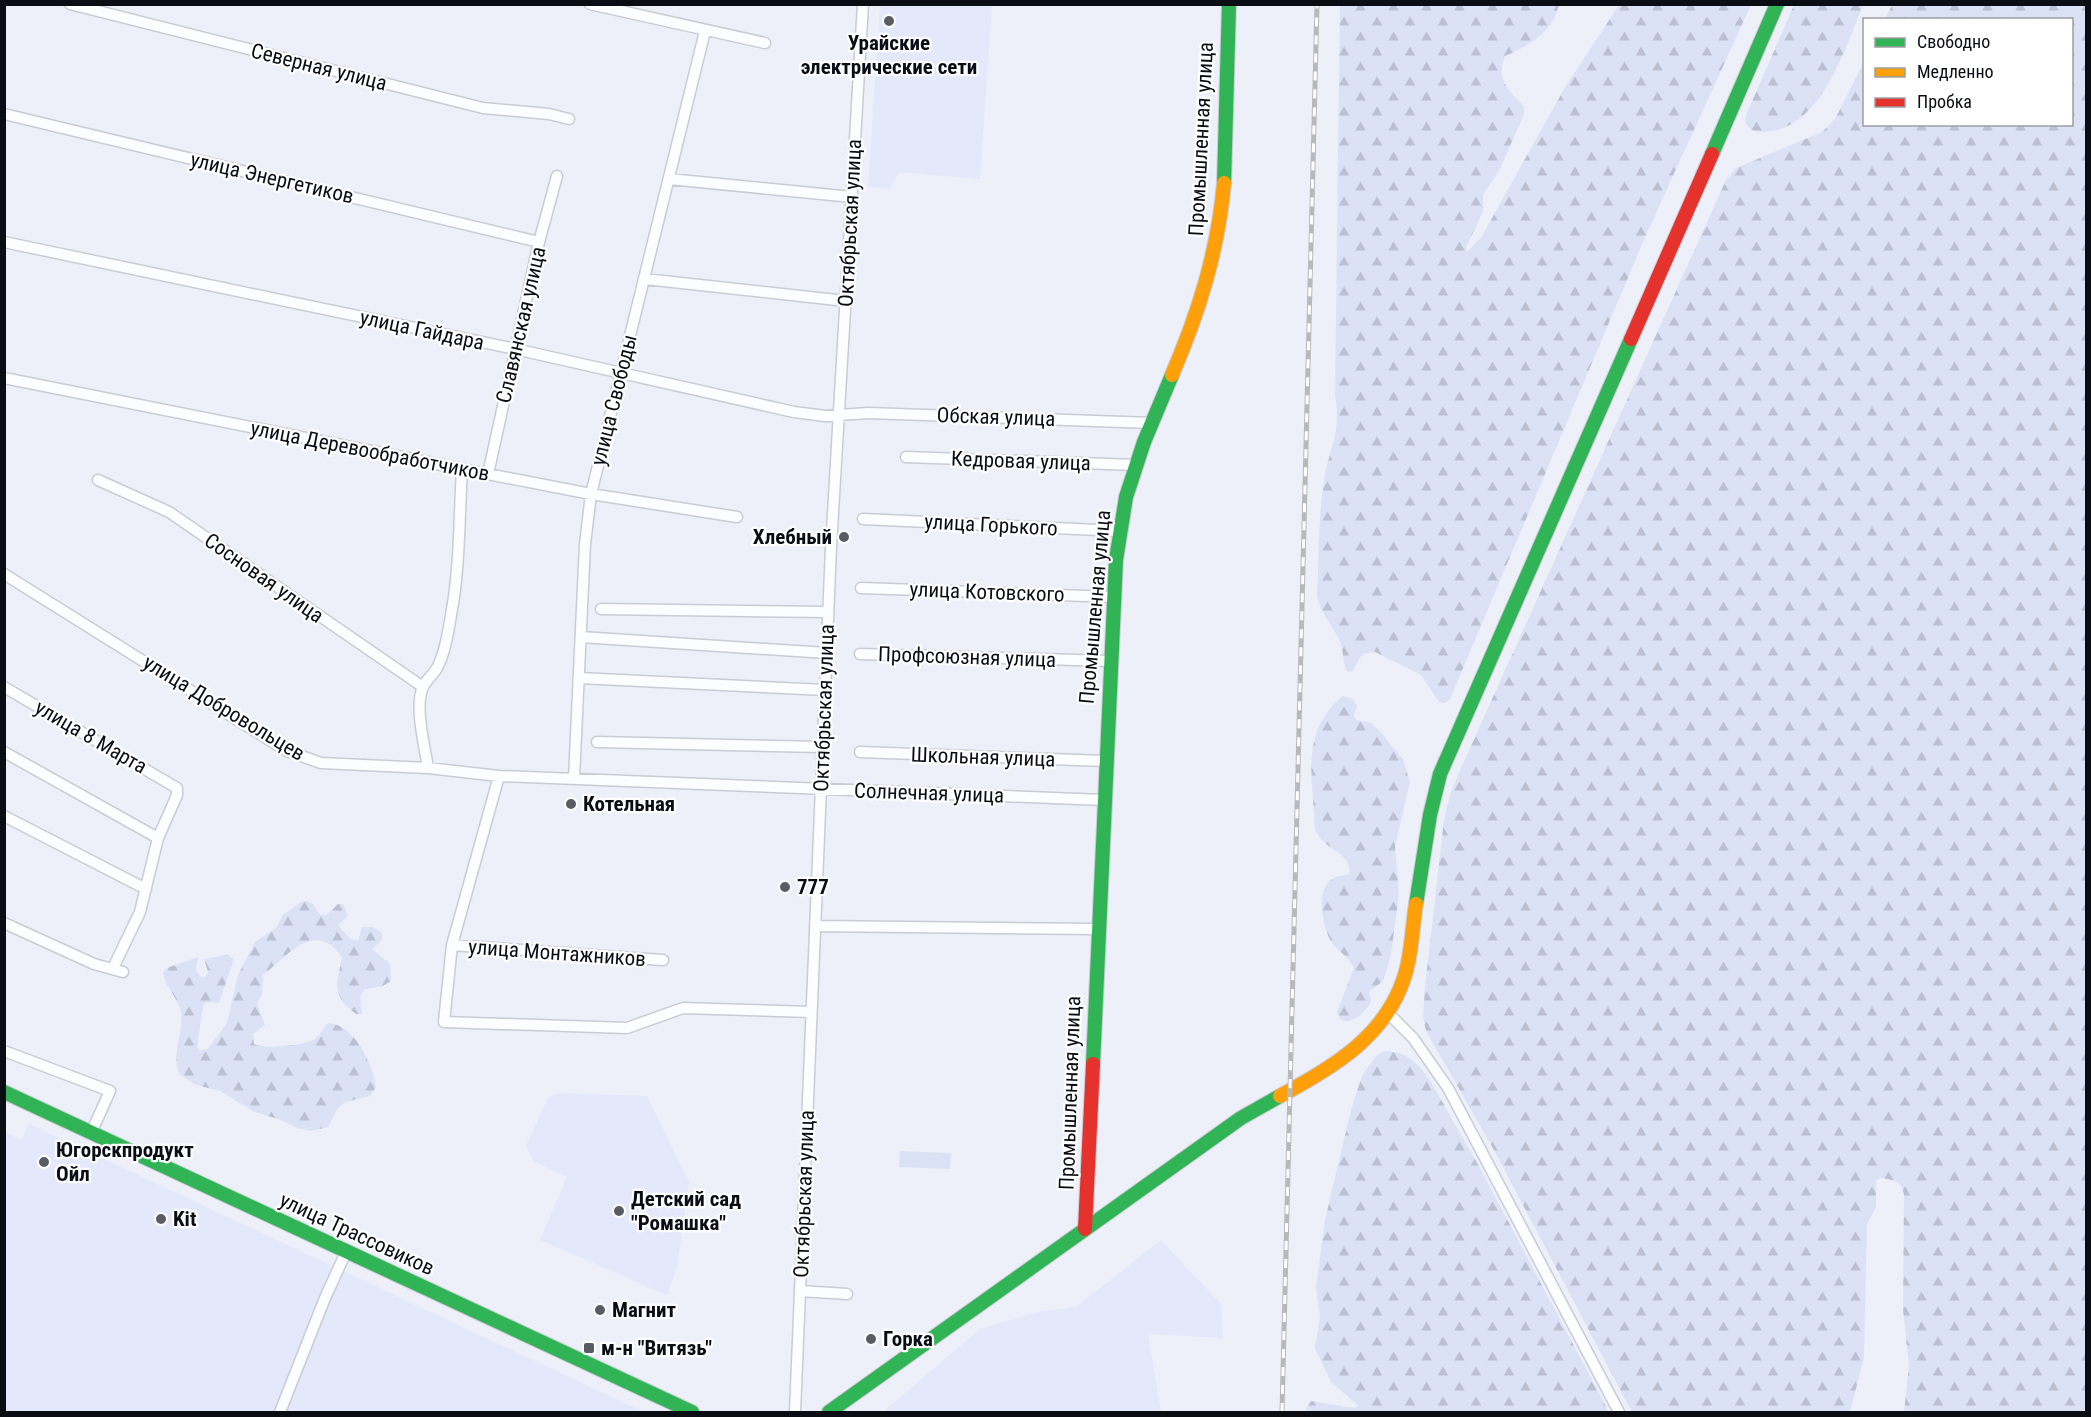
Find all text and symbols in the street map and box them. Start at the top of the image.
marker: Урайские электрические сети [882,14,896,28]
legend [1863,18,2073,126]
place label: Урайские электрические сети [801,31,977,79]
text: Свободно [1917,31,1990,52]
street label: Северная улица [249,39,389,95]
street label: Промышленная улица [1184,41,1218,237]
text: Медленно [1917,61,1994,82]
text: Пробка [1917,91,1972,112]
street label: Октябрьская улица [834,139,866,307]
street label: улица Энергетиков [188,148,356,208]
street label: Славянская улица [491,245,551,405]
street label: улица Гайдара [358,305,486,355]
street label: улица Свободы [586,332,642,468]
street label: Обская улица [936,403,1056,431]
street label: улица Деревообработчиков [249,416,491,486]
street label: Кедровая улица [951,447,1091,475]
street label: Промышленная улица [1075,509,1115,705]
street label: улица Горького [924,510,1058,540]
place label: Хлебный [753,525,832,549]
street label: Сосновая улица [200,528,328,628]
marker: Хлебный [837,530,851,544]
street label: улица Котовского [909,577,1065,607]
street label: Октябрьская улица [809,624,839,792]
street label: Профсоюзная улица [878,642,1056,672]
street label: улица Добровольцев [139,650,309,766]
street label: улица 8 Марта [31,695,151,779]
street label: Школьная улица [910,742,1056,772]
street label: Солнечная улица [854,778,1004,808]
place label: Котельная [583,792,675,816]
marker: Котельная [564,797,578,811]
place label: 777 [797,875,829,899]
marker: 777 [778,880,792,894]
street label: улица Монтажников [467,935,647,971]
street label: Промышленная улица [1055,995,1085,1191]
street label: Октябрьская улица [789,1110,819,1278]
place label: Югорскпродукт Ойл [56,1138,194,1186]
marker: Югорскпродукт Ойл [37,1155,51,1169]
place label: Детский сад "Ромашка" [631,1187,741,1235]
street label: улица Трассовиков [276,1188,438,1280]
marker: Детский сад "Ромашка" [612,1204,626,1218]
place label: Kit [173,1207,196,1231]
marker: Kit [154,1212,168,1226]
place label: Магнит [612,1298,677,1322]
marker: Магнит [593,1303,607,1317]
place label: Горка [883,1327,933,1351]
marker: Горка [864,1332,878,1346]
place label: м-н "Витязь" [601,1336,712,1360]
marker: м-н "Витязь" [582,1341,596,1355]

